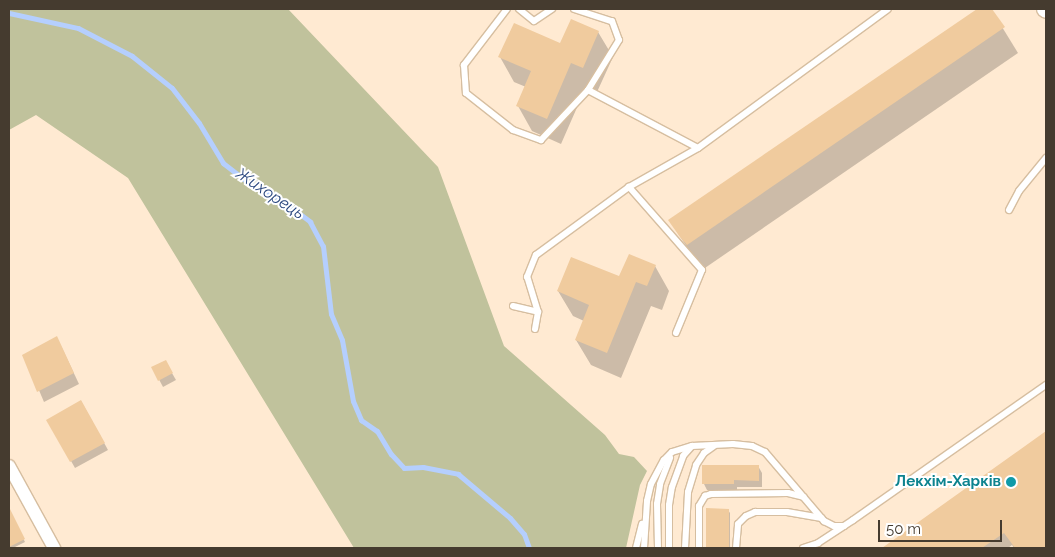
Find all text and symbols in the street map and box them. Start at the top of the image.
water label: Жихорець [232,164,308,224]
place label: Лекхім-Харків [895,473,1001,491]
marker: Лекхім-Харків [1005,476,1017,488]
scale bar [880,510,1004,542]
text: 50 m [886,520,921,538]

